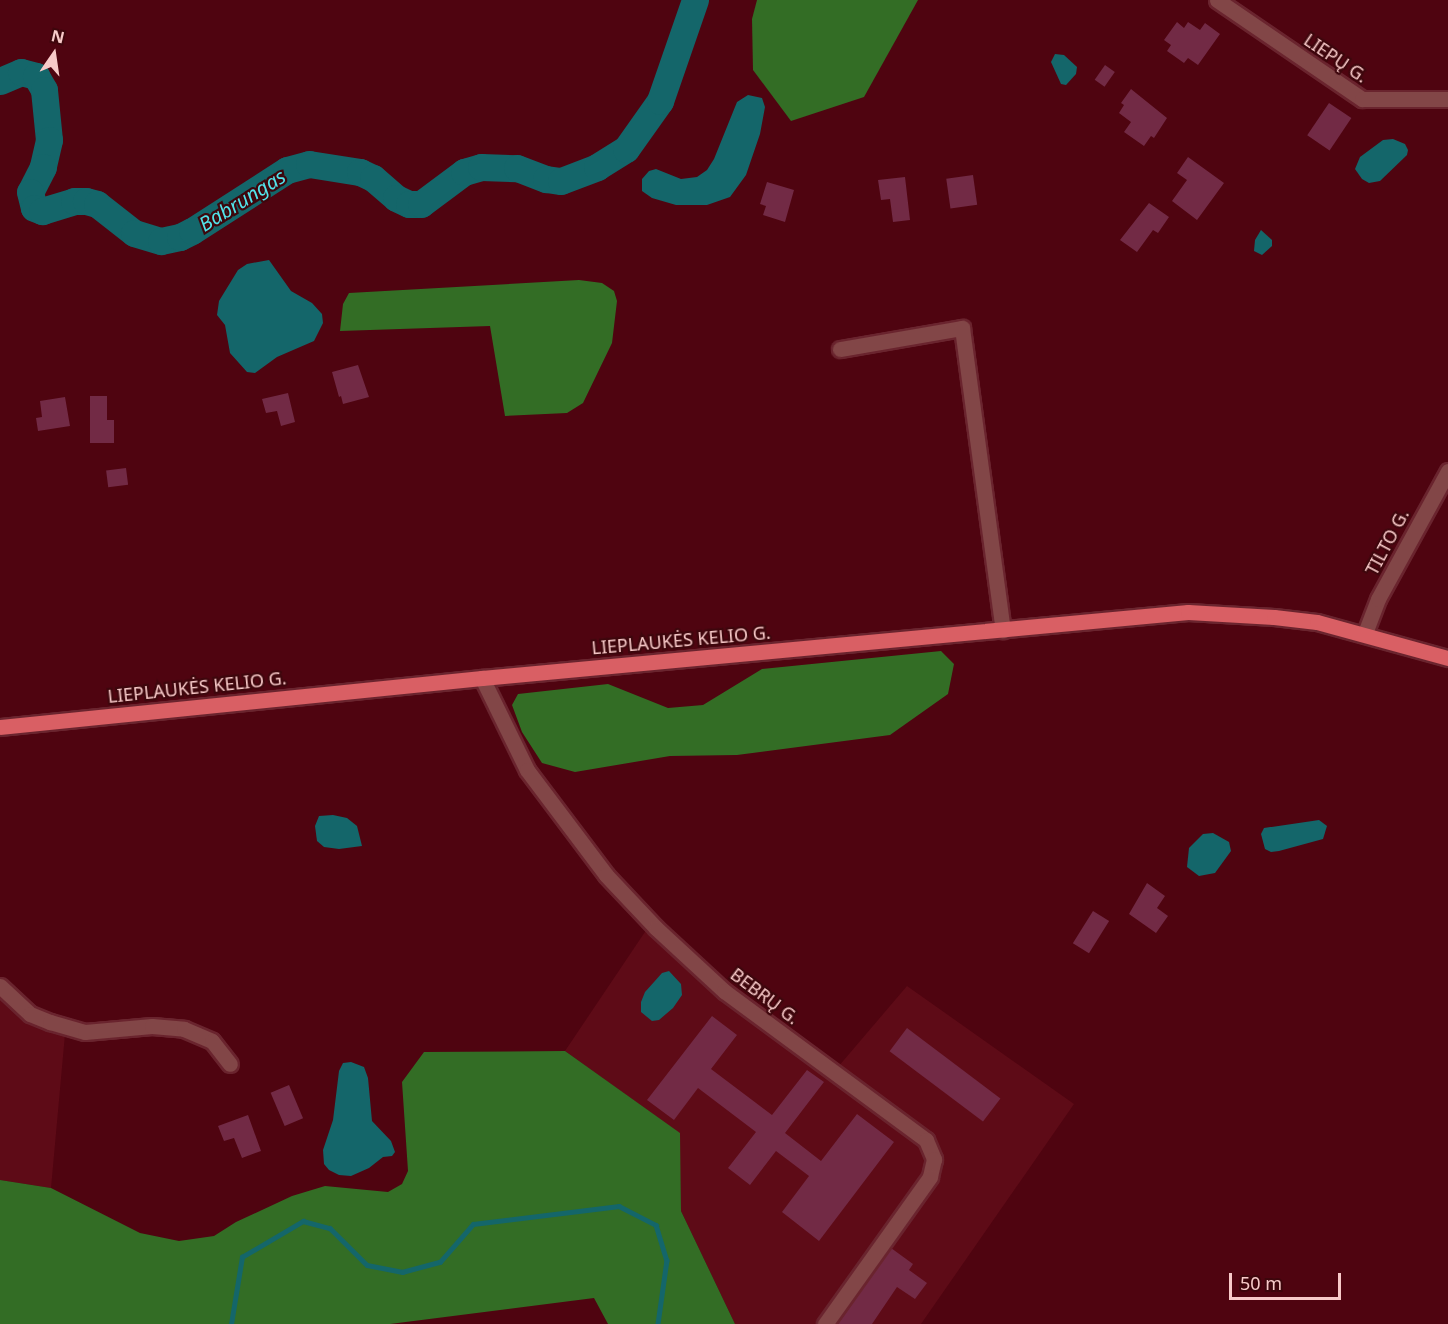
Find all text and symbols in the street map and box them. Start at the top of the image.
north arrow [24,24,84,84]
text: N [49,24,67,49]
street label: LIEPŲ G. [1300,29,1372,87]
water label: Babrungas [194,164,290,236]
street label: TILTO G. [1361,505,1413,579]
street label: LIEPLAUKĖS KELIO G. [591,621,771,659]
street label: LIEPLAUKĖS KELIO G. [107,667,287,707]
street label: BEBRŲ G. [726,963,804,1029]
scale bar [1232,1261,1344,1299]
text: 50 m [1240,1271,1282,1295]

